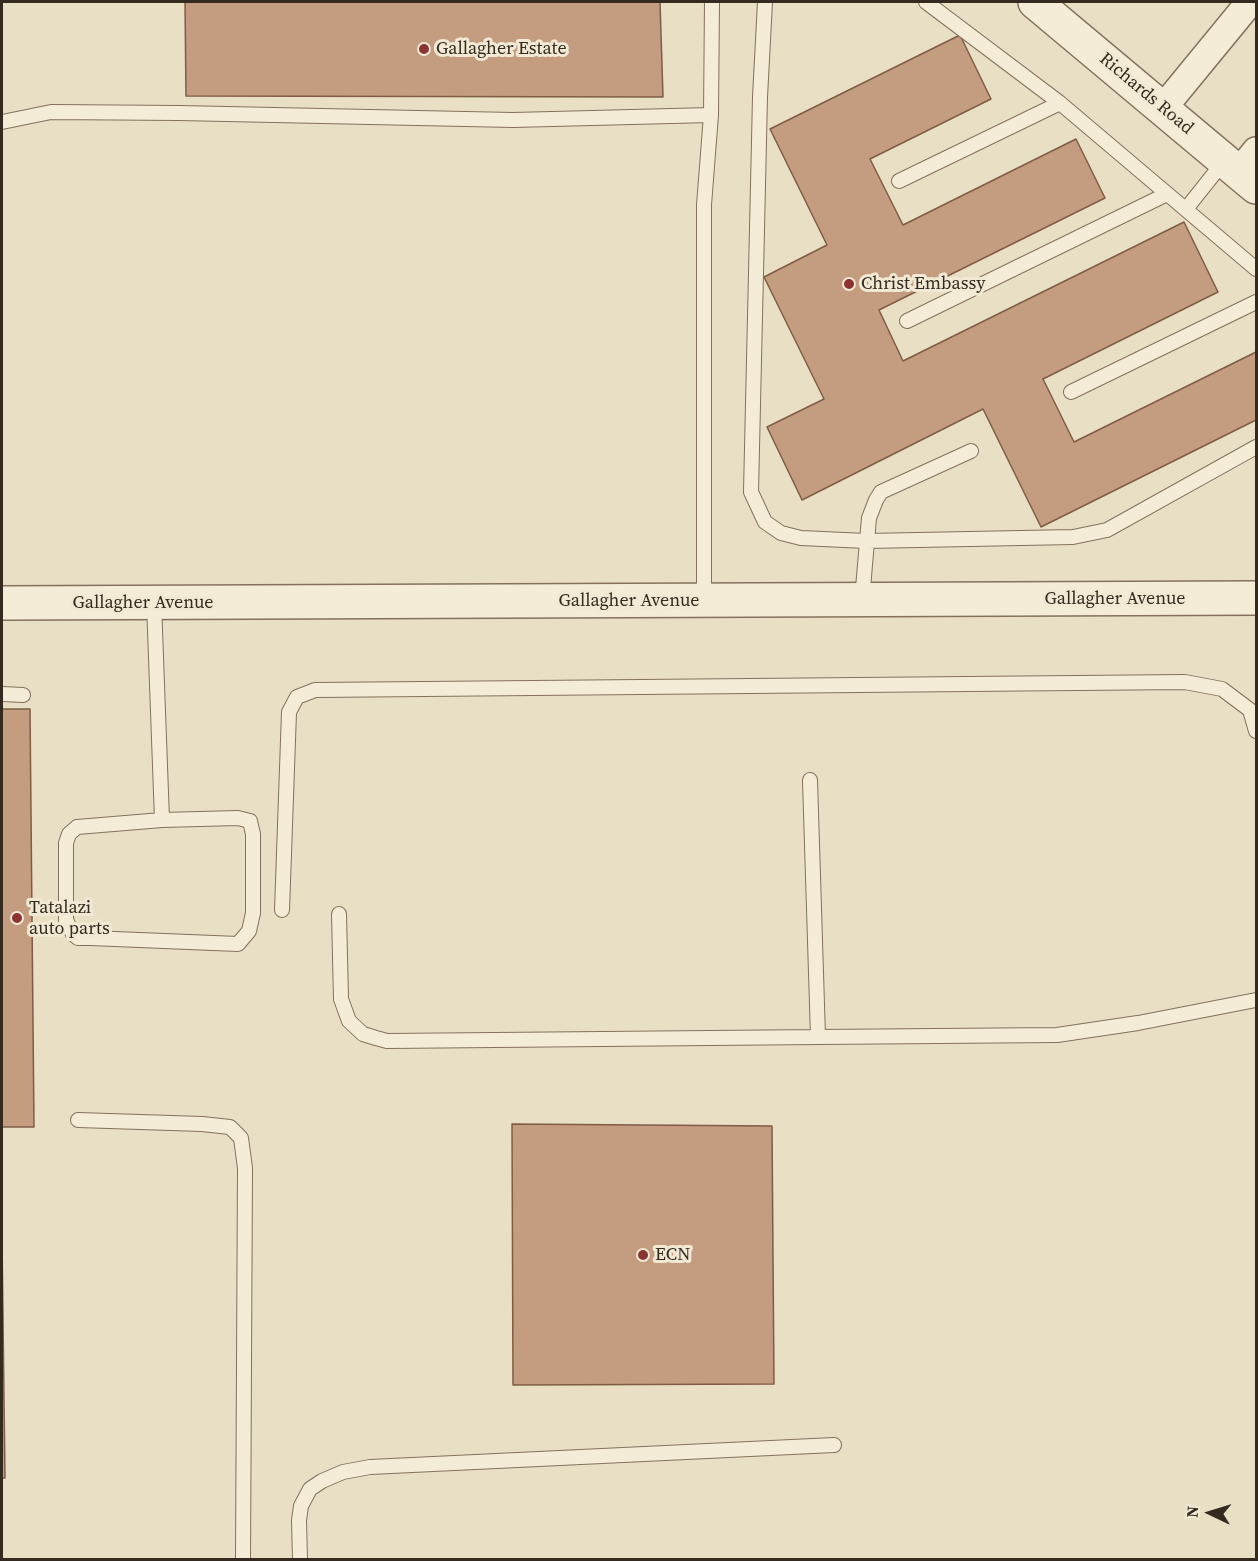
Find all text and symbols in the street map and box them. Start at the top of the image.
place label: Gallagher Estate [436,38,567,60]
marker: Gallagher Estate [417,42,431,56]
street label: Richards Road [1095,48,1197,140]
place label: Christ Embassy [861,273,985,295]
marker: Christ Embassy [842,277,856,291]
street label: Gallagher Avenue [1044,588,1186,610]
street label: Gallagher Avenue [558,590,700,612]
street label: Gallagher Avenue [72,592,214,614]
place label: Tatalazi auto parts [29,897,110,940]
marker: Tatalazi auto parts [10,911,24,925]
place label: ECN [655,1244,690,1266]
marker: ECN [636,1248,650,1262]
north arrow [1180,1483,1240,1543]
text: N [1181,1505,1203,1518]

